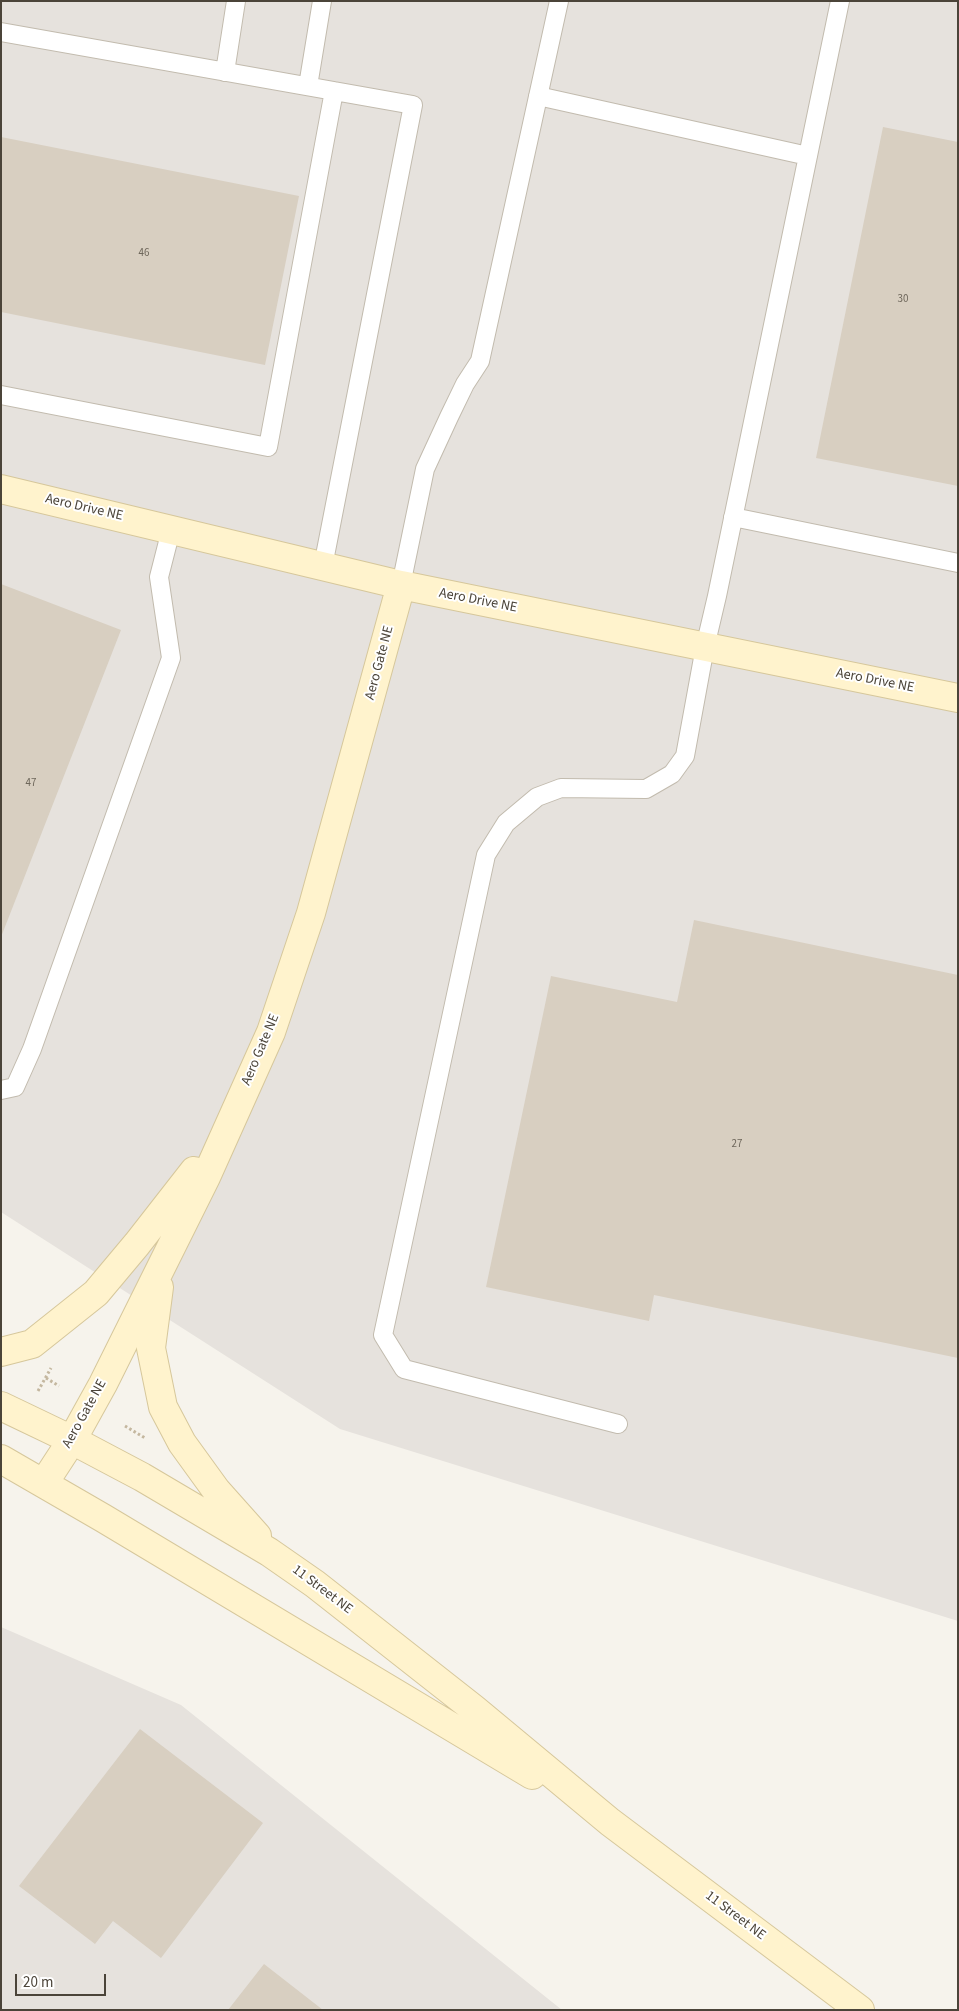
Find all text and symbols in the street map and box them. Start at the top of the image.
house number: 46 [139,247,149,261]
house number: 30 [898,293,908,307]
street label: Aero Drive NE [44,491,124,525]
street label: Aero Drive NE [438,585,518,617]
street label: Aero Gate NE [362,624,398,702]
street label: Aero Drive NE [835,665,915,697]
house number: 47 [26,777,36,791]
street label: Aero Gate NE [238,1012,284,1088]
house number: 27 [732,1138,742,1152]
street label: Aero Gate NE [59,1377,111,1451]
street label: 11 Street NE [289,1562,355,1618]
street label: 11 Street NE [702,1888,768,1944]
scale bar [18,1964,109,1996]
text: 20 m [23,1972,53,1993]

